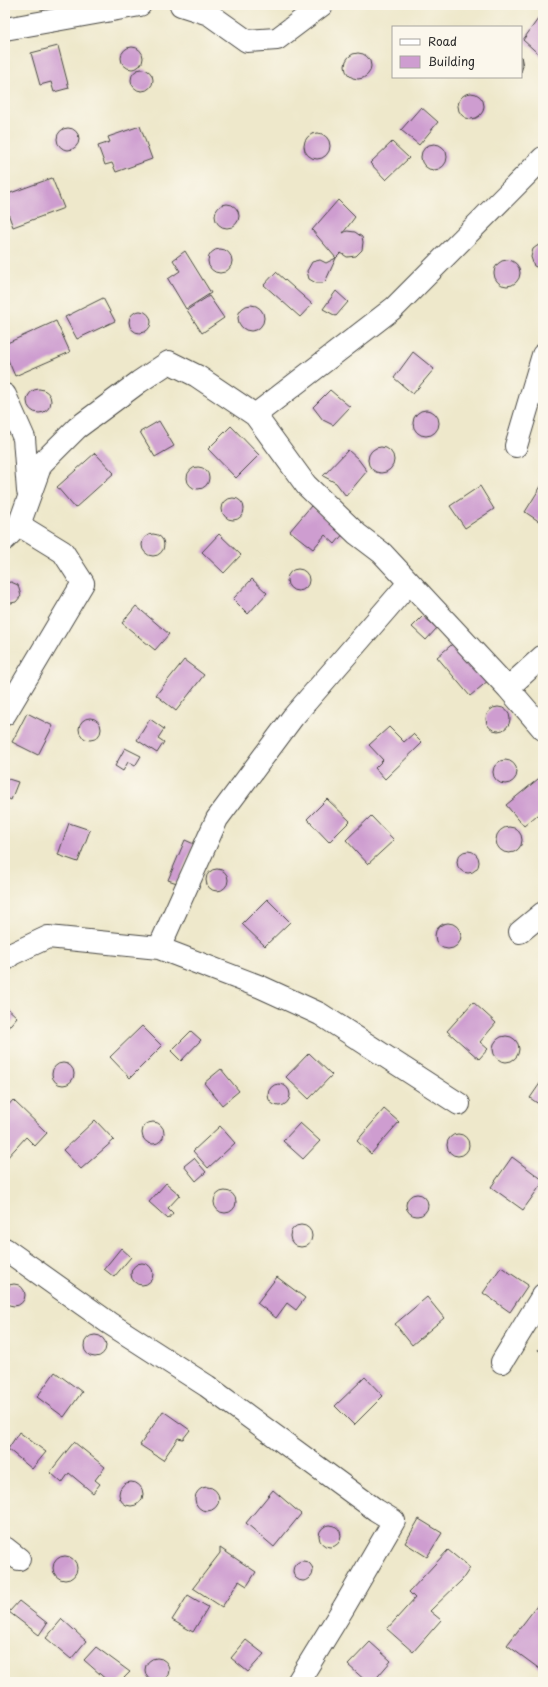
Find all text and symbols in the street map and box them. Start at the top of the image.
legend [392,26,522,78]
text: Road [428,32,457,50]
text: Building [428,52,475,70]

